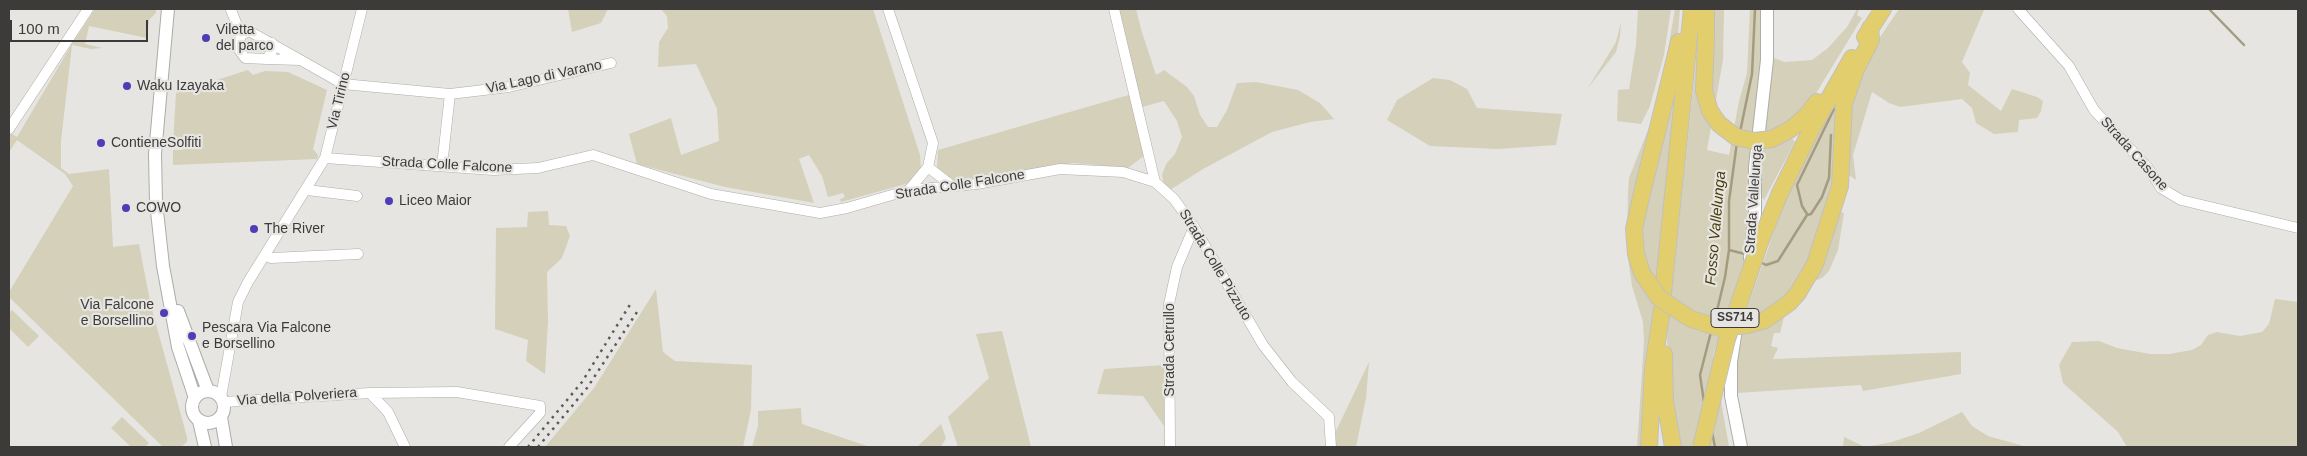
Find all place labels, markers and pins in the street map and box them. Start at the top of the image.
place label: Viletta del parco [216,22,274,54]
marker: Viletta del parco [200,32,212,44]
place label: Waku Izayaka [137,78,224,94]
marker: Waku Izayaka [121,80,133,92]
place label: ContieneSolfiti [111,135,201,151]
marker: ContieneSolfiti [95,137,107,149]
place label: Liceo Maior [399,193,471,209]
marker: Liceo Maior [383,195,395,207]
place label: COWO [136,200,181,216]
marker: COWO [120,202,132,214]
place label: The River [264,221,325,237]
marker: The River [248,223,260,235]
place label: Via Falcone e Borsellino [80,297,154,330]
marker: Via Falcone e Borsellino [158,307,170,319]
place label: Pescara Via Falcone e Borsellino [202,320,331,352]
marker: Pescara Via Falcone e Borsellino [186,330,198,342]

